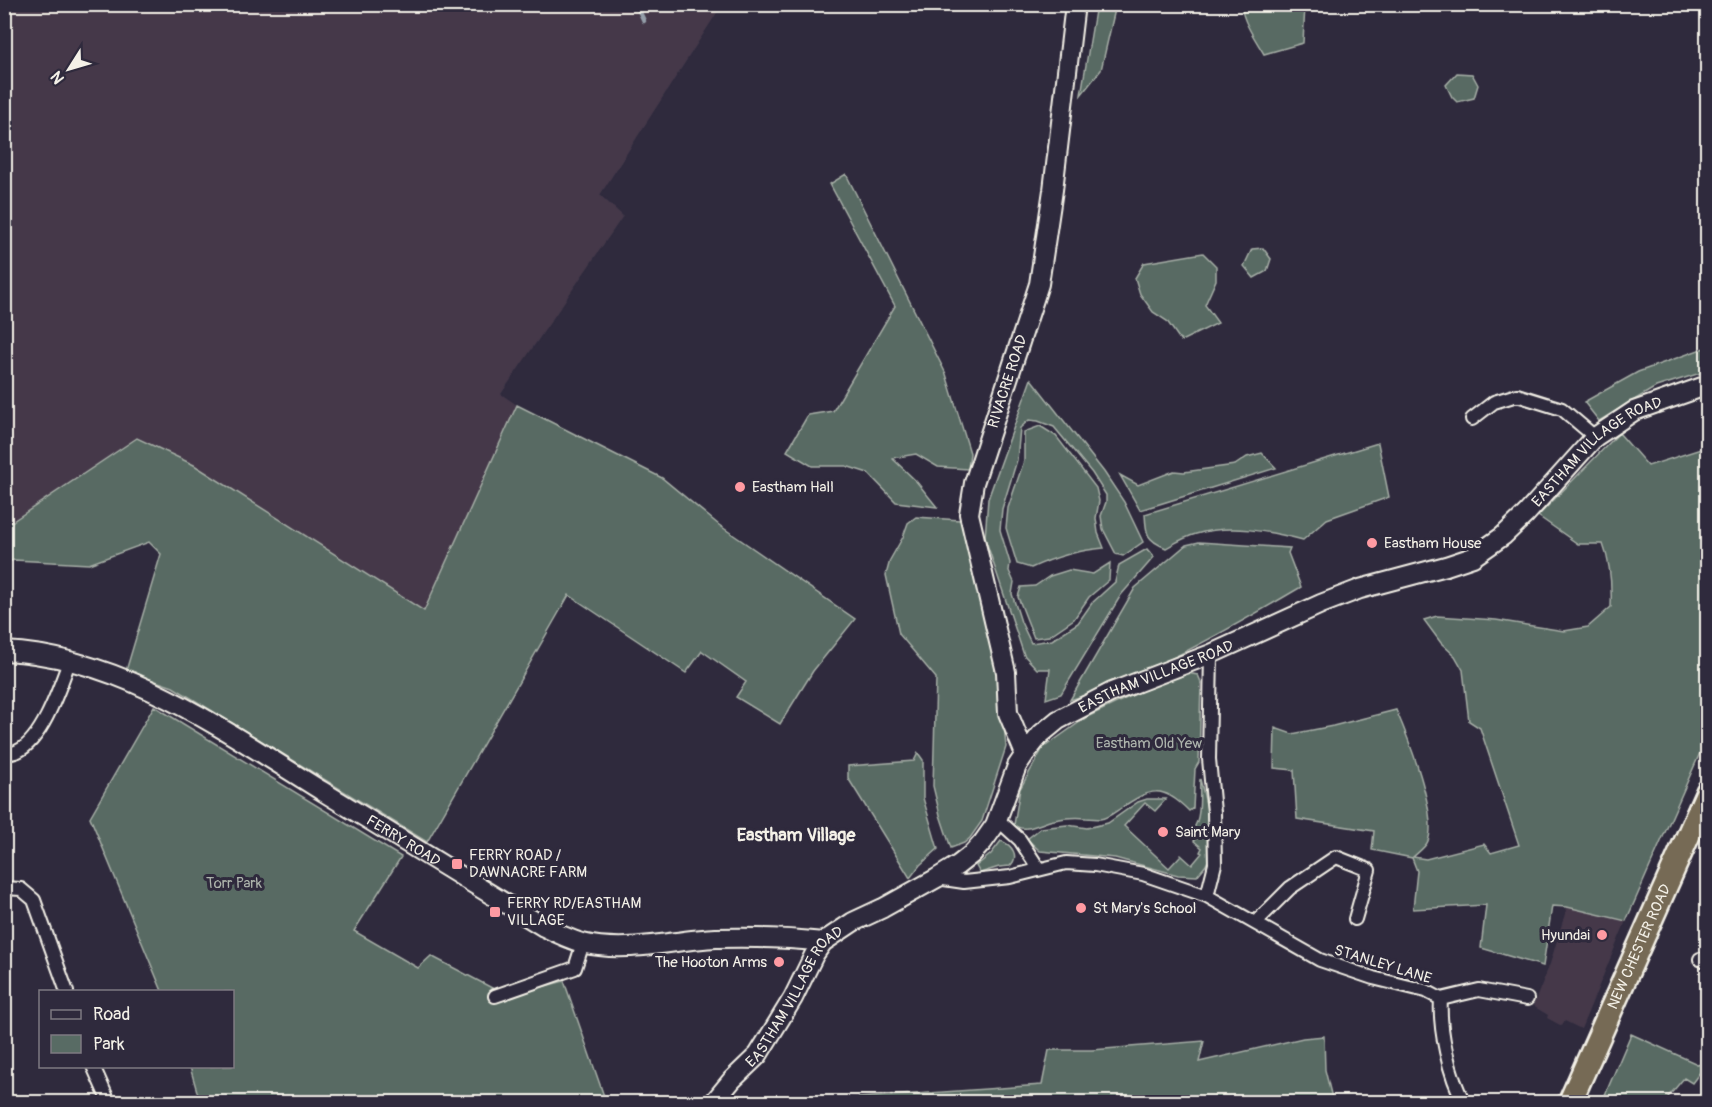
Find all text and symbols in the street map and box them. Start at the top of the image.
north arrow [39,39,99,99]
text: N [46,67,69,88]
street label: RIVACRE ROAD [984,333,1032,431]
street label: EASTHAM VILLAGE ROAD [1528,393,1665,511]
place label: Eastham Hall [752,478,834,497]
marker: Eastham Hall [733,480,747,494]
place label: Eastham House [1384,534,1482,553]
marker: Eastham House [1365,536,1379,550]
street label: EASTHAM VILLAGE ROAD [1075,636,1237,718]
park label: Eastham Old Yew [1096,734,1202,753]
street label: FERRY ROAD [363,811,444,871]
place label: Saint Mary [1175,823,1241,842]
district label: Eastham Village [737,824,856,847]
marker: Saint Mary [1156,825,1170,839]
place label: FERRY ROAD / DAWNACRE FARM [469,846,587,882]
marker: FERRY ROAD / DAWNACRE FARM [450,857,464,871]
park label: Torr Park [206,874,263,893]
street label: NEW CHESTER ROAD [1603,881,1675,1012]
place label: FERRY RD/EASTHAM VILLAGE [507,894,641,930]
place label: St Mary's School [1093,899,1196,918]
marker: St Mary's School [1074,901,1088,915]
marker: FERRY RD/EASTHAM VILLAGE [488,905,502,919]
street label: EASTHAM VILLAGE ROAD [742,922,847,1072]
place label: Hyundai [1541,926,1590,945]
marker: Hyundai [1595,928,1609,942]
street label: STANLEY LANE [1332,941,1434,988]
place label: The Hooton Arms [655,953,767,972]
marker: The Hooton Arms [772,955,786,969]
legend [39,990,234,1068]
text: Road [93,1003,130,1026]
text: Park [93,1033,125,1056]

